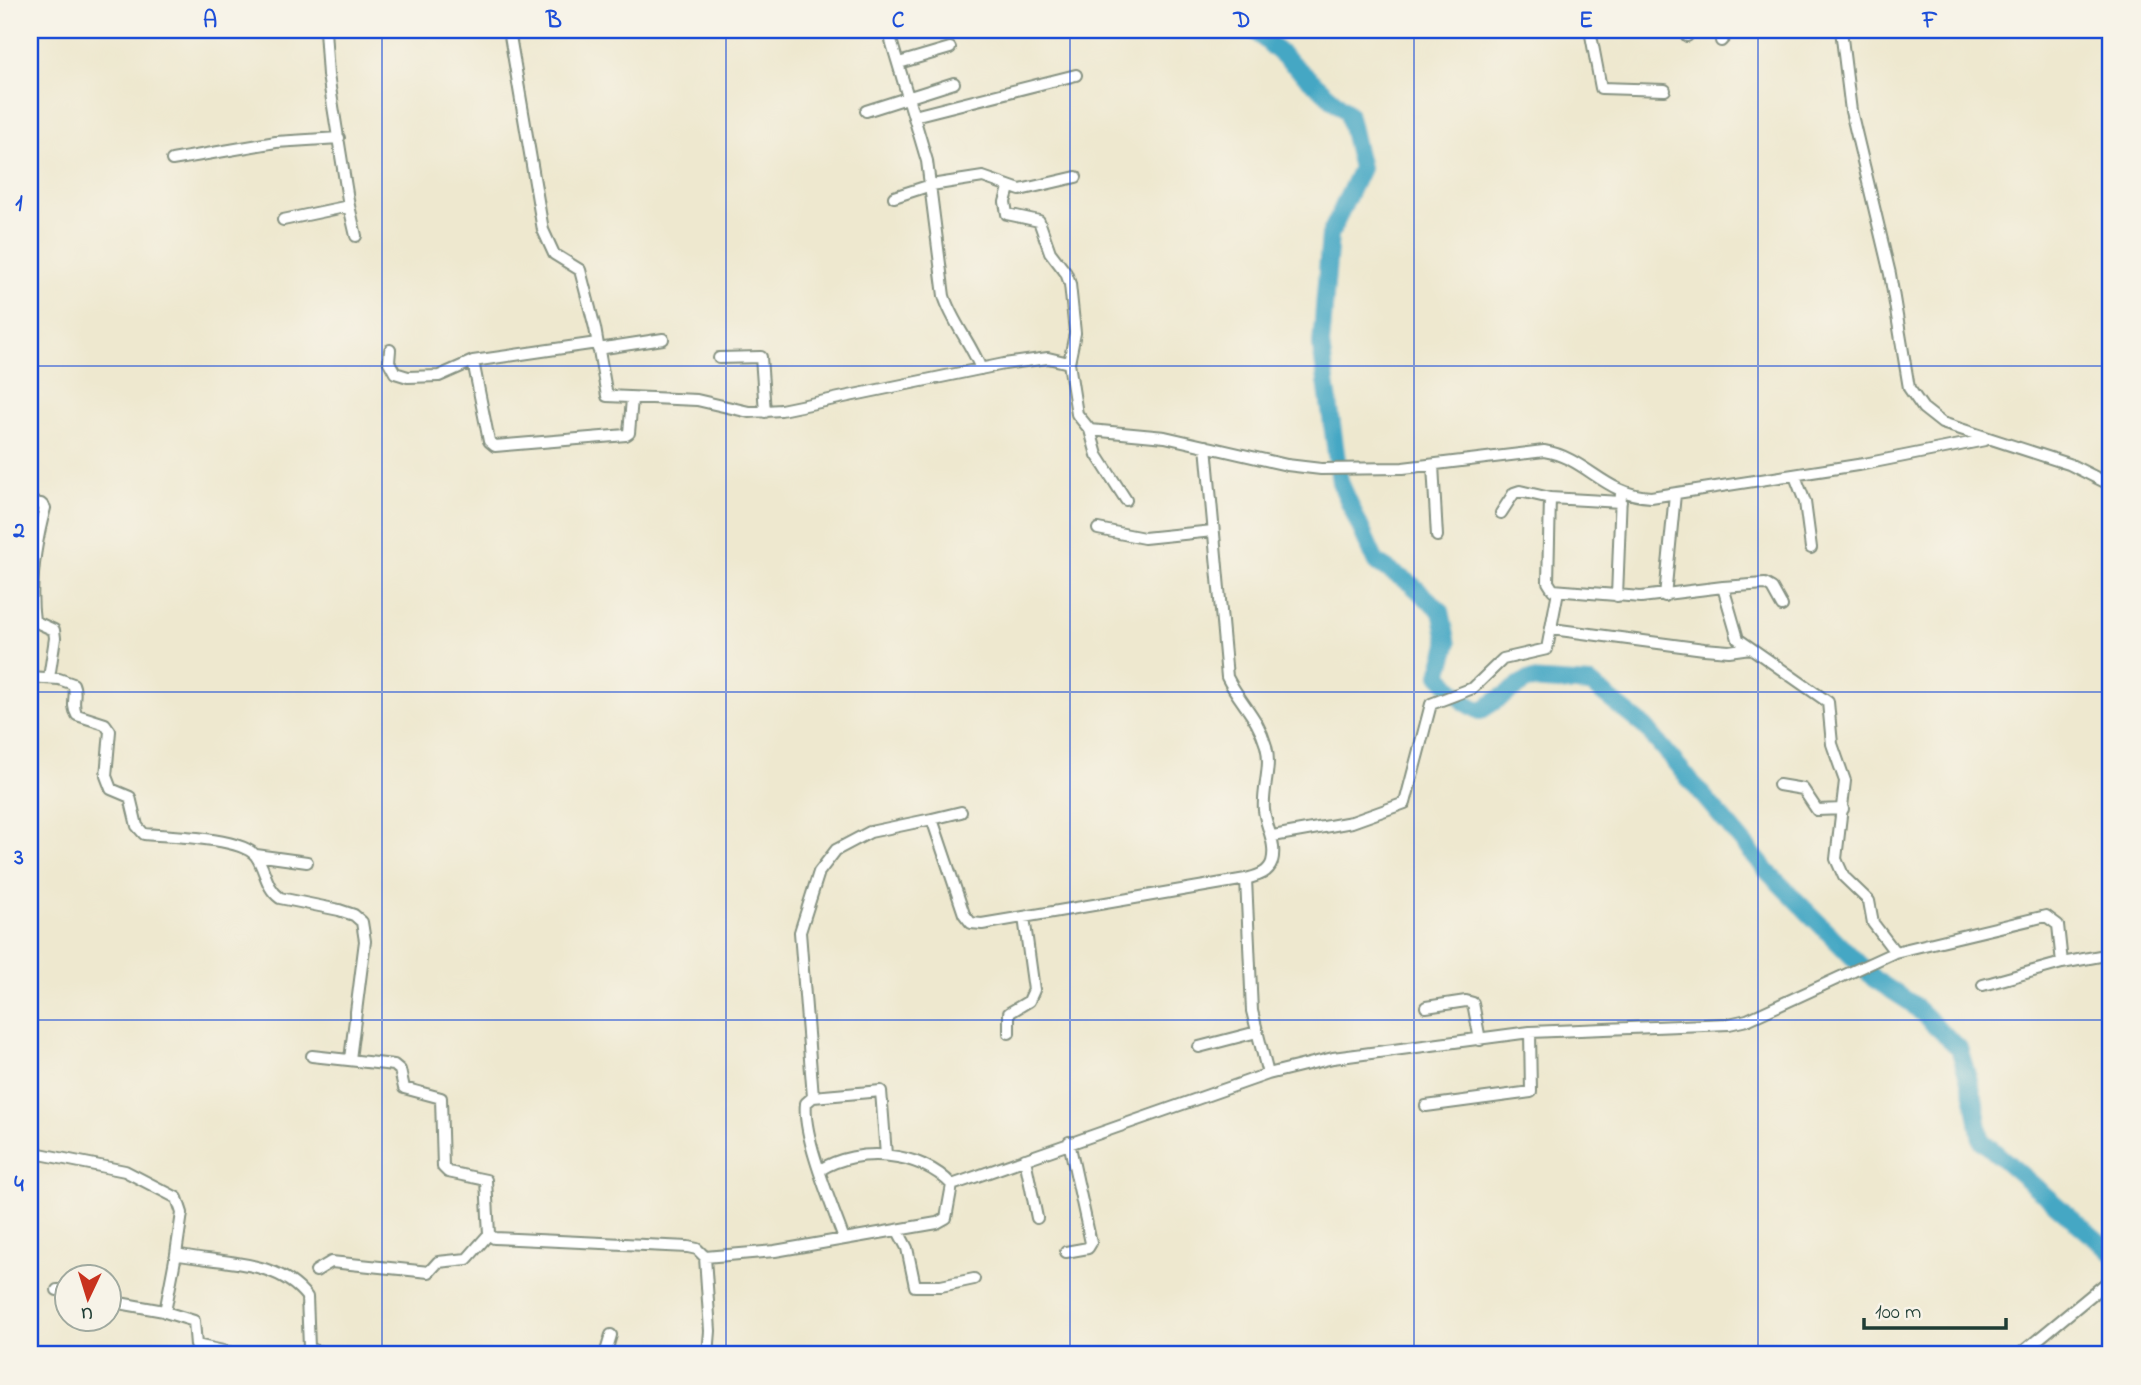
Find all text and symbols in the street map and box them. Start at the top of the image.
text: A [203,5,217,38]
text: B [545,5,562,38]
text: C [892,5,905,38]
text: D [1233,5,1250,38]
text: E [1579,5,1593,38]
text: F [1922,5,1938,38]
text: 1 [15,188,23,221]
text: 2 [12,515,25,548]
text: 3 [13,842,24,875]
text: 4 [14,1169,24,1202]
north arrow [52,1262,122,1332]
scale bar [1864,1287,2006,1331]
text: 100 m [1875,1298,1921,1328]
text: U [80,1299,94,1326]

